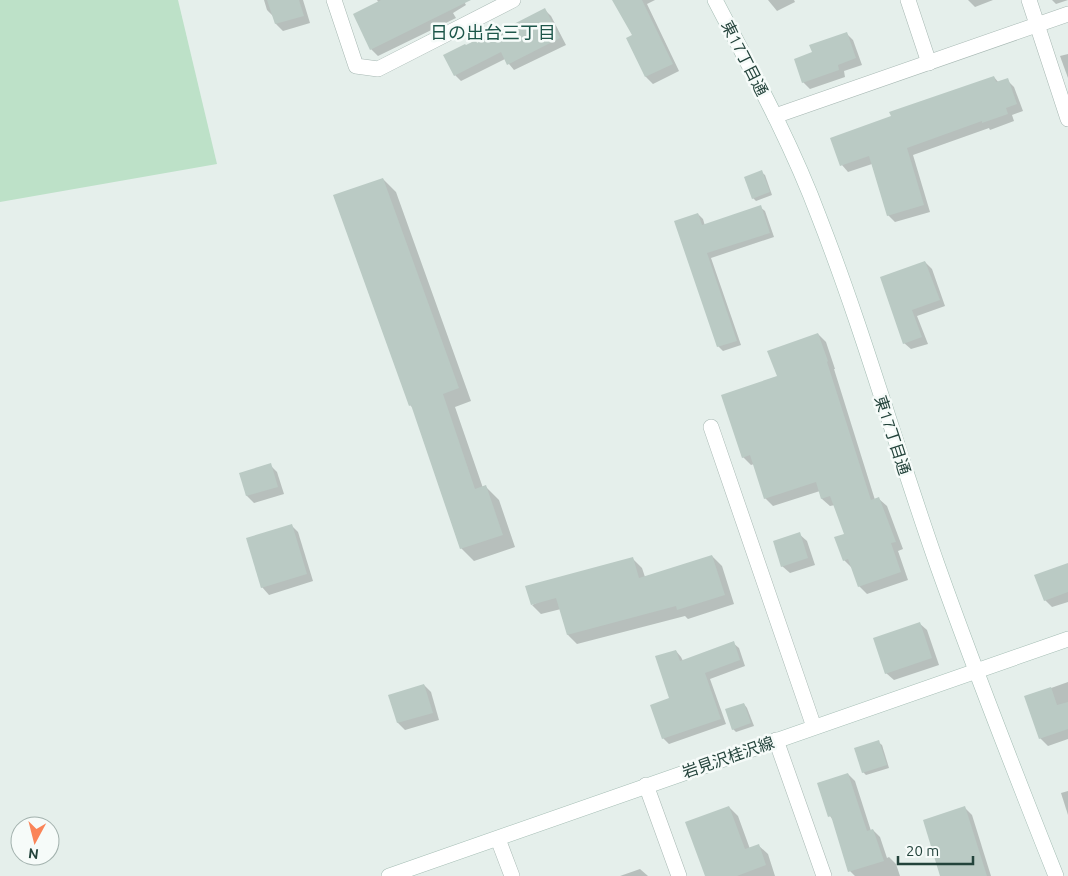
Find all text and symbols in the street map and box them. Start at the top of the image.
street label: 東17丁目通 [718,17,772,99]
district label: 日の出台三丁目 [430,22,556,42]
street label: 東17丁目通 [872,393,914,477]
street label: 岩見沢桂沢線 [680,733,776,781]
north arrow [10,816,60,866]
scale bar [898,834,973,866]
text: 20 m [906,842,939,859]
text: N [27,845,40,862]

